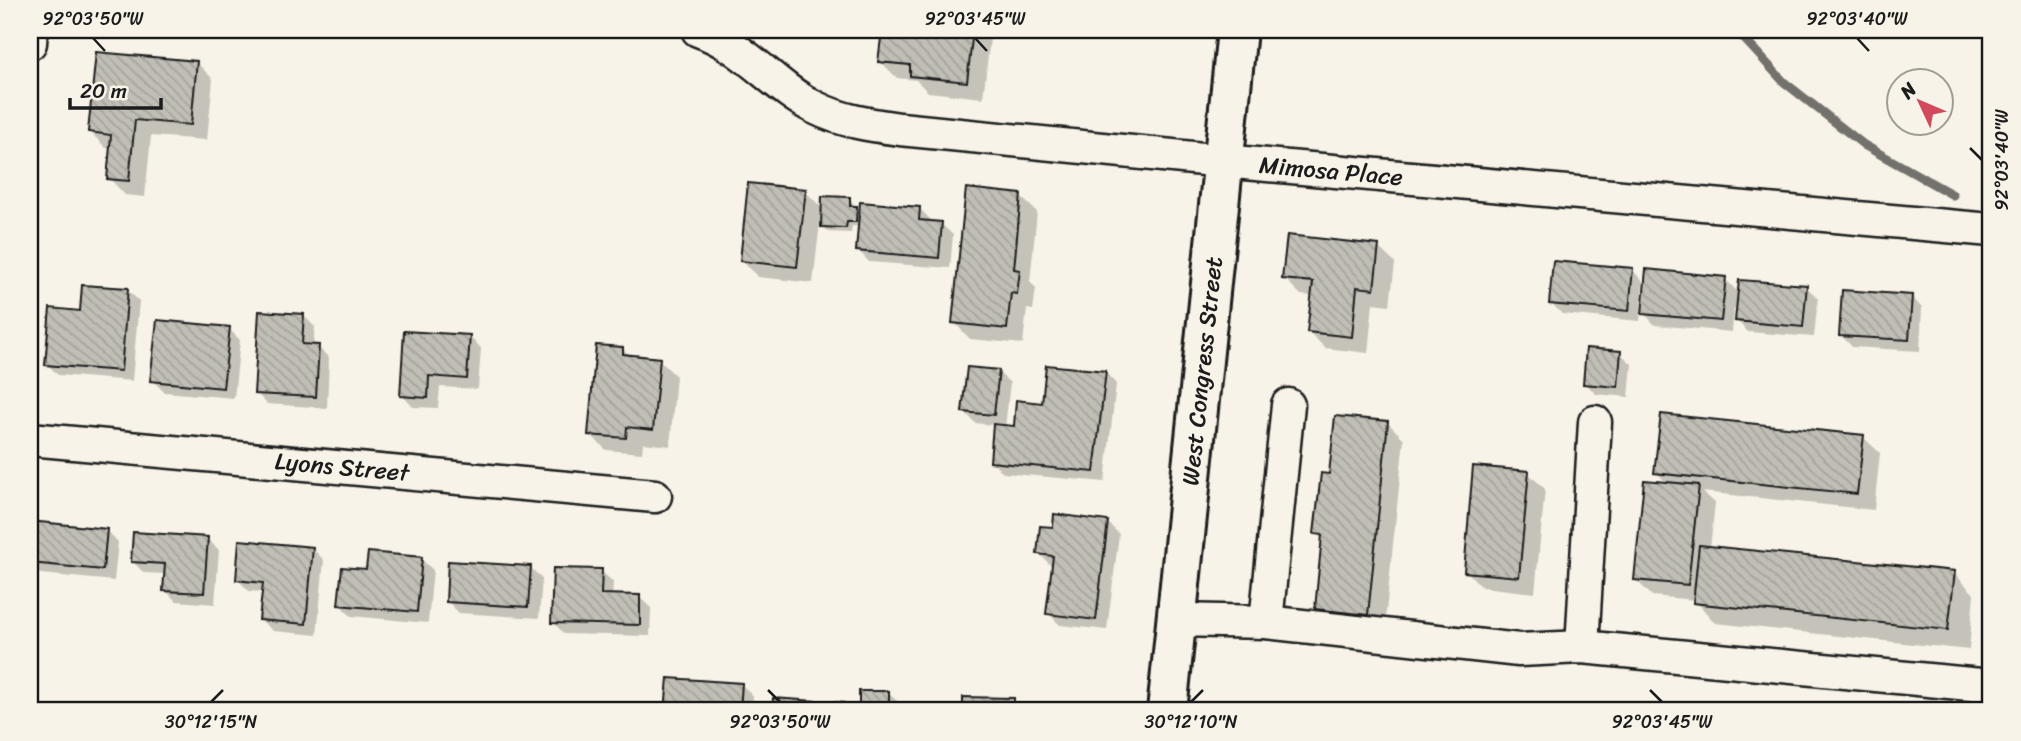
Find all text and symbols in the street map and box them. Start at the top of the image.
text: 92°03'50"W [43,3,145,35]
text: 92°03'45"W [925,3,1026,35]
text: 92°03'40"W [1806,3,1909,35]
scale bar [70,66,161,110]
north arrow [1884,66,1954,136]
text: 20 m [80,72,127,110]
text: N [1891,74,1925,107]
text: 92°03'40"W [1986,108,2018,211]
street label: Mimosa Place [1257,144,1405,198]
street label: West Congress Street [1169,254,1235,488]
street label: Lyons Street [273,440,412,494]
text: 30°12'15"N [165,706,258,738]
text: 92°03'50"W [730,706,832,738]
text: 30°12'10"N [1145,706,1238,738]
text: 92°03'45"W [1612,706,1713,738]

